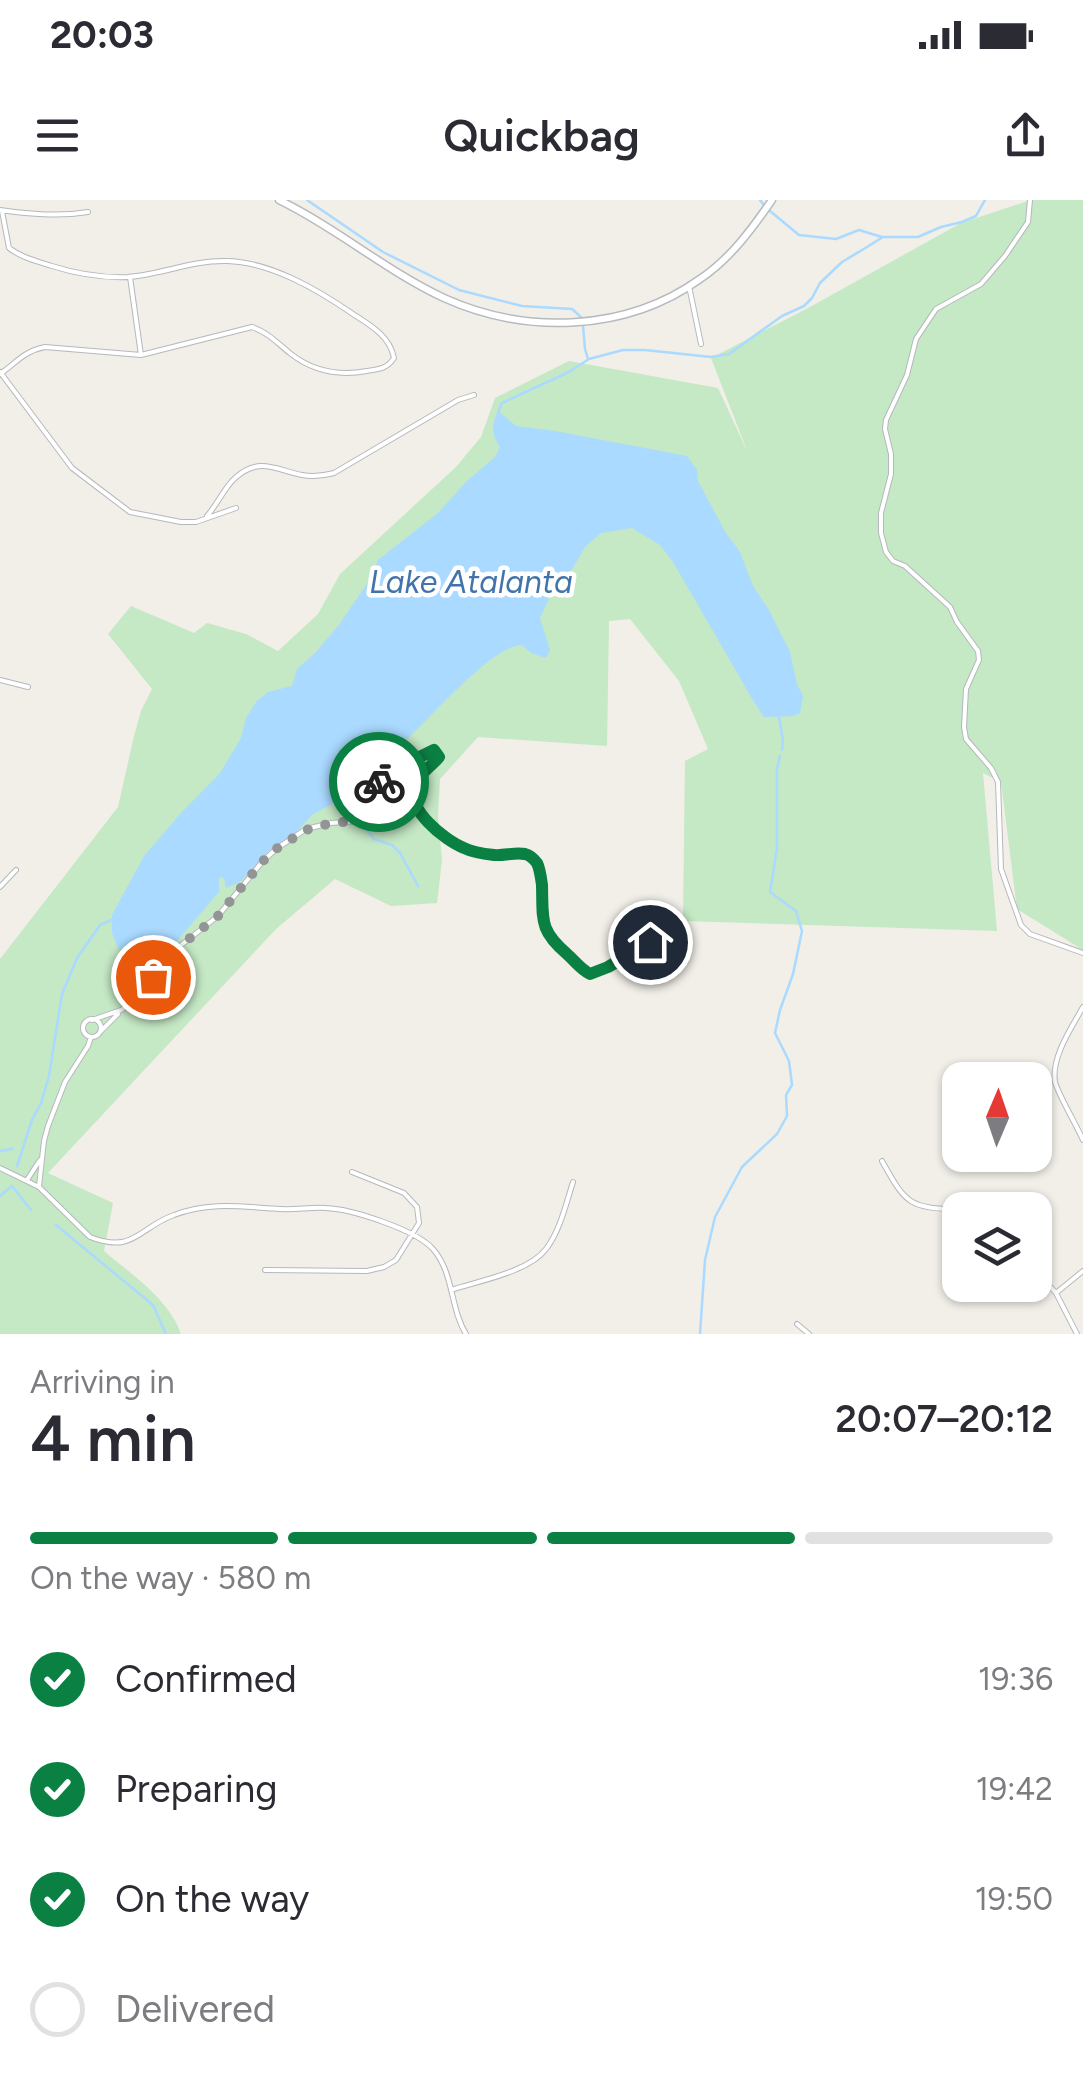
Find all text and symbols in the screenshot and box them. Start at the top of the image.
text: 20:03 [50,12,154,58]
icon: menu [30,108,85,163]
text: Quickbag [443,108,640,162]
icon: share [998,108,1053,163]
water label: Lake Atalanta [369,563,573,601]
courier [329,732,429,832]
icon: bike [352,755,407,810]
pin [608,900,693,985]
icon: home [623,915,678,970]
pin [111,935,196,1020]
icon: bag [126,950,181,1005]
north arrow [942,1062,1052,1172]
map controls [942,1062,1052,1302]
button: layers [942,1192,1052,1302]
text: Arriving in [30,1363,175,1401]
text: 20:07–20:12 [835,1396,1053,1442]
text: 4 min [30,1399,196,1477]
text: On the way · 580 m [30,1559,311,1597]
icon: check [30,1652,85,1707]
text: Confirmed [115,1656,297,1702]
text: 19:36 [978,1660,1053,1698]
icon: check [30,1762,85,1817]
text: Preparing [115,1766,277,1812]
text: 19:42 [976,1770,1053,1808]
icon: check [30,1872,85,1927]
text: On the way [115,1876,309,1922]
text: 19:50 [975,1880,1053,1918]
text: Delivered [115,1986,275,2032]

